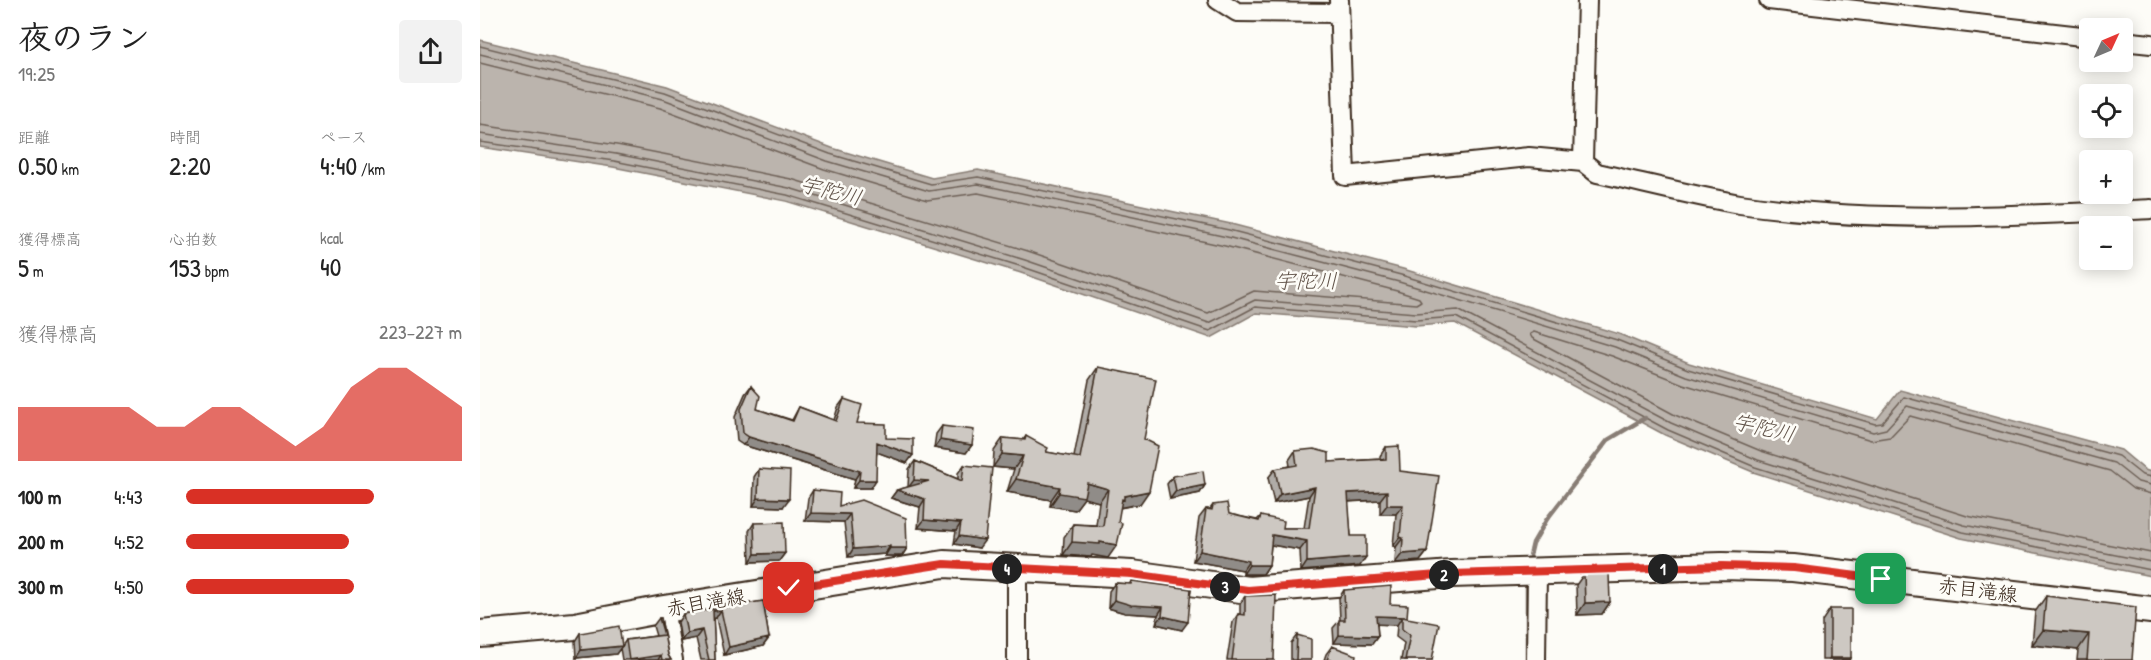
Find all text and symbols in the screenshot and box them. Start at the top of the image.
text: 夜のラン [18,15,150,59]
north arrow [2079,18,2133,72]
map controls [2079,18,2133,270]
button: share [399,20,462,83]
text: 19:25 [18,60,55,87]
button: locate [2079,84,2133,138]
text: 距離 [18,126,50,148]
text: 時間 [169,126,201,148]
text: ペース [320,126,367,148]
text: 0.50 [18,148,58,183]
text: 2:20 [169,148,211,183]
text: 4:40 [320,148,357,183]
button: + [2079,150,2133,204]
text: km [58,158,79,180]
text: /km [357,158,385,180]
water label: 宇陀川 [797,169,865,212]
button: − [2079,216,2133,270]
text: kcal [320,227,343,249]
text: 獲得標高 [18,228,82,250]
text: 心拍数 [169,228,217,250]
text: 40 [320,249,341,284]
text: 5 [18,250,29,285]
text: 153 [169,250,201,285]
text: m [29,260,44,282]
text: bpm [201,260,229,282]
water label: 宇陀川 [1275,266,1338,295]
text: 223–227 m [379,318,462,345]
text: 獲得標高 [18,320,98,347]
water label: 宇陀川 [1730,406,1798,449]
text: 100 m [18,483,61,510]
text: 4:43 [114,483,143,510]
text: 200 m [18,528,63,555]
text: 4:52 [114,528,144,555]
pin [1855,553,1906,604]
pin: 4 [992,554,1022,584]
pin: 1 [1648,554,1678,584]
text: 4 [1004,558,1010,580]
text: 1 [1660,558,1666,580]
pin: 2 [1429,560,1459,590]
pin [763,562,814,613]
icon: arrive [1864,562,1897,595]
text: 2 [1440,564,1448,586]
icon: check [772,571,805,604]
street label: 赤目滝線 [1937,571,2019,608]
pin: 3 [1210,572,1240,602]
text: 300 m [18,573,63,600]
text: 4:50 [114,573,144,600]
text: 3 [1221,576,1229,598]
street label: 赤目滝線 [664,581,748,622]

